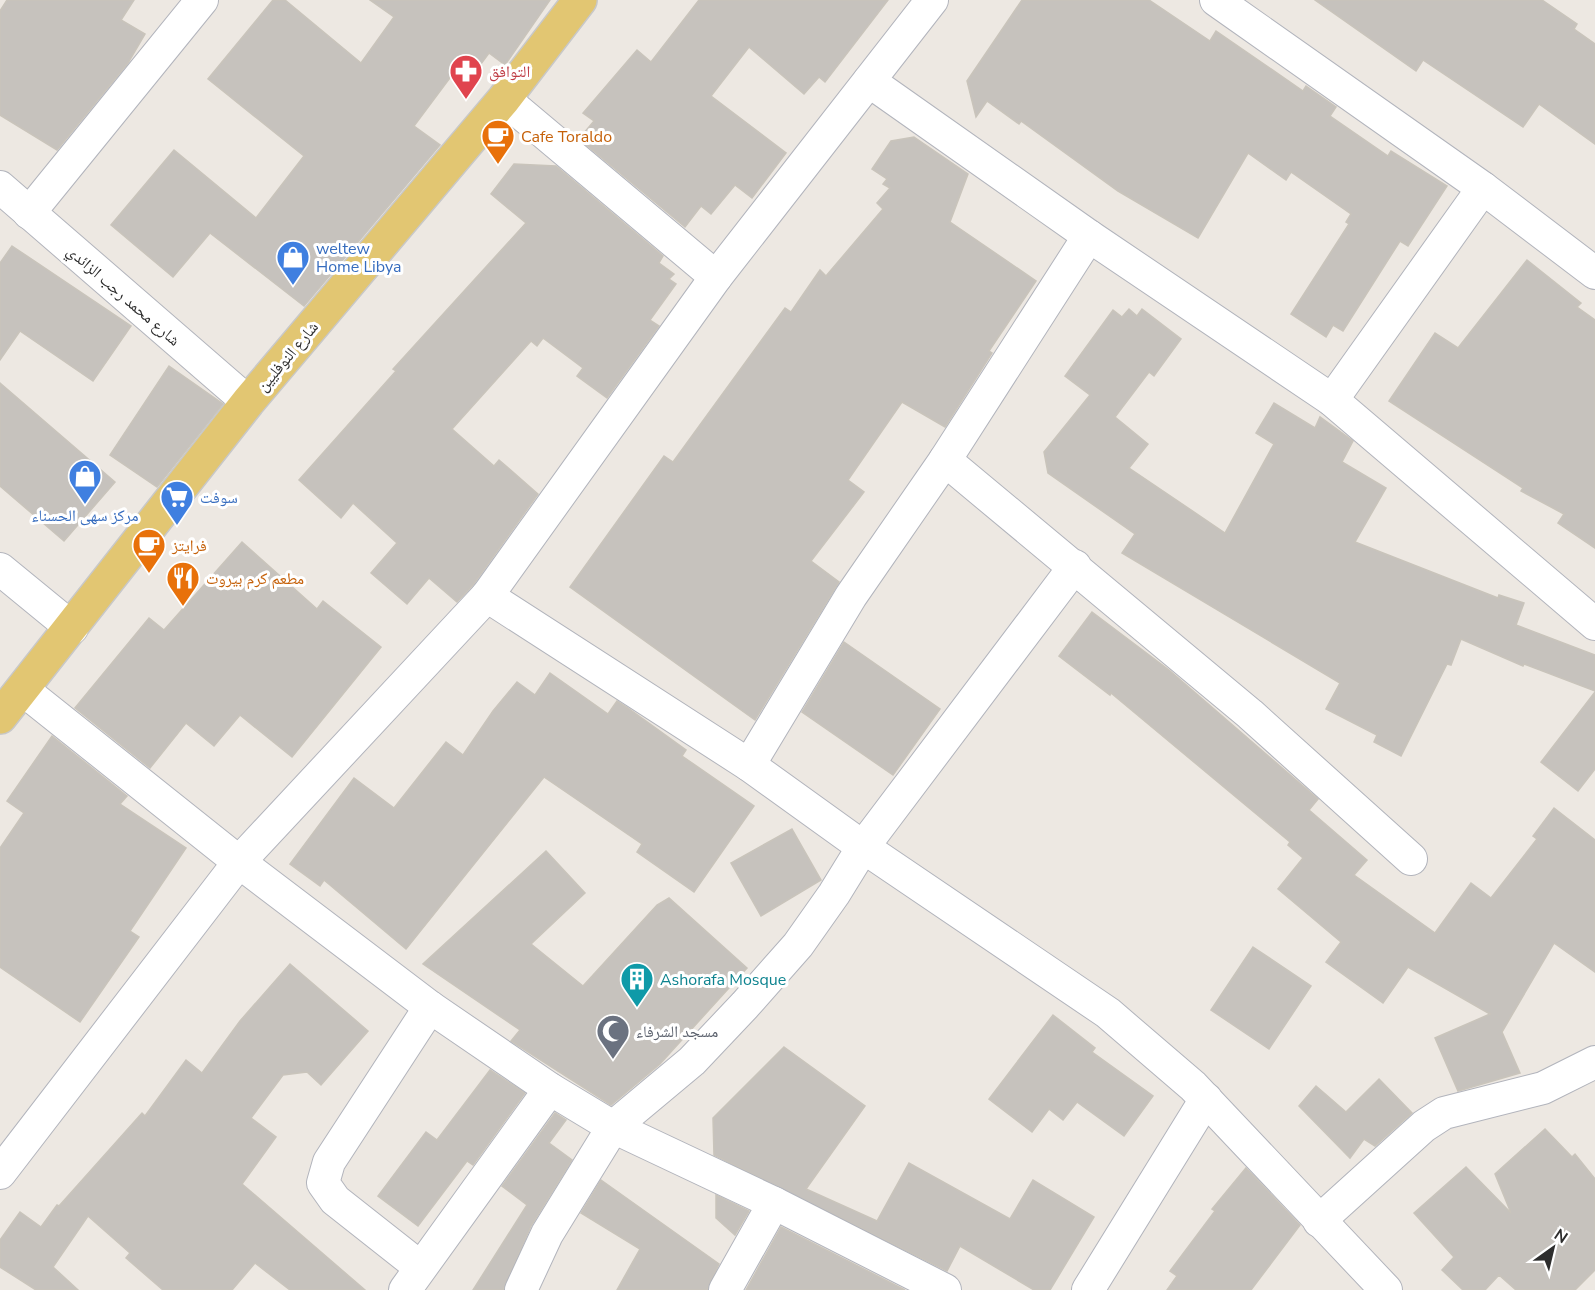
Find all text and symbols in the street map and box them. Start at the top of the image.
pharmacy icon: التوافق [448,53,484,100]
place label: التوافق [489,61,530,83]
cafe icon: Cafe Toraldo [480,118,516,165]
place label: Cafe Toraldo [521,126,612,148]
place label: weltew Home Libya [316,238,402,278]
shop icon: weltew Home Libya [275,239,311,286]
street label: شارع محمد رجب الزائدي [61,240,185,352]
street label: شارع النوفليين [252,317,324,396]
shop icon: مركز سهى الحسناء [67,458,103,505]
supermarket icon: سوفت [159,479,195,526]
place label: سوفت [200,487,238,509]
place label: مركز سهى الحسناء [32,505,138,527]
cafe icon: فرايتز [131,527,167,574]
place label: فرايتز [171,535,207,557]
restaurant icon: مطعم كرم بيروت [165,560,201,607]
place label: مطعم كرم بيروت [206,568,304,590]
building icon: Ashorafa Mosque [619,961,655,1008]
place label: Ashorafa Mosque [660,969,786,991]
mosque icon: مسجد الشرفاء [595,1013,631,1060]
place label: مسجد الشرفاء [636,1021,718,1043]
north arrow [1523,1218,1583,1278]
text: N [1550,1224,1572,1249]

